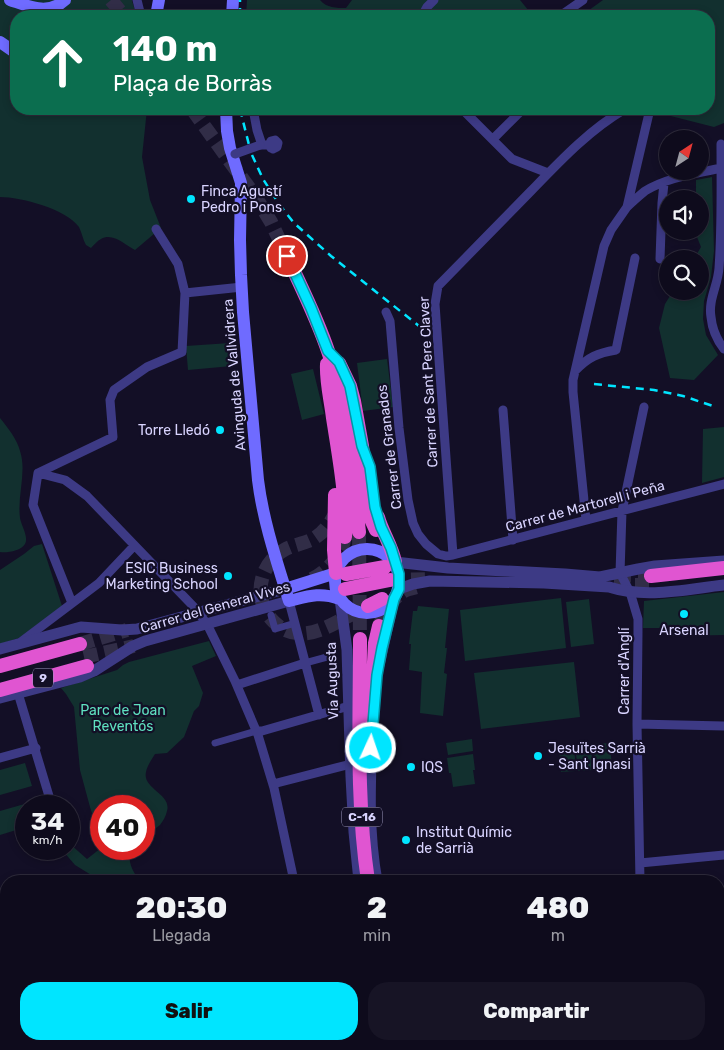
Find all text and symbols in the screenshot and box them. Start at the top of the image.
text: 140 m [113,28,218,70]
icon: ahead [30,30,95,95]
text: Plaça de Borràs [113,70,272,97]
north arrow [659,130,709,180]
map controls [659,130,709,300]
place label: Finca Agustí Pedro i Pons [201,183,282,216]
button: sound [659,190,709,240]
marker: Finca Agustí Pedro i Pons [185,193,197,205]
pin [266,235,308,277]
icon: arrive [273,242,301,270]
button: search [659,250,709,300]
street label: Carrer de Sant Pere Claver [415,295,441,468]
street label: Avinguda de Vallvidrera [219,298,250,452]
street label: Carrer de Granados [373,384,406,510]
place label: Torre Lledó [138,422,210,439]
marker: Torre Lledó [214,424,226,436]
street label: Carrer de Martorell i Peña [504,477,667,536]
place label: ESIC Business Marketing School [106,560,218,593]
marker: ESIC Business Marketing School [222,570,234,582]
street label: Carrer del General Vives [138,578,292,637]
marker: Arsenal [678,608,690,620]
place label: Arsenal [659,622,709,639]
street label: Carrer d'Anglí [616,627,633,715]
street label: Via Augusta [323,642,342,720]
road number: 9 [33,668,53,688]
park label: Parc de Joan Reventós [80,702,166,735]
position arrow [344,721,396,773]
place label: Jesuïtes Sarrià - Sant Ignasi [548,740,646,773]
marker: Jesuïtes Sarrià - Sant Ignasi [532,750,544,762]
place label: IQS [421,759,443,776]
marker: IQS [405,761,417,773]
speed limit sign: 40 [90,795,155,860]
text: 34 [31,807,64,836]
road number: C-16 [342,808,382,826]
place label: Institut Químic de Sarrià [416,824,512,857]
text: km/h [33,833,62,847]
marker: Institut Químic de Sarrià [400,834,412,846]
text: 20:30 [136,890,228,926]
text: 2 [367,890,387,926]
text: 480 [526,890,589,926]
text: Llegada [152,926,211,945]
text: min [363,926,391,945]
text: m [551,926,565,945]
button: Salir [20,982,358,1040]
button: Compartir [368,982,705,1040]

